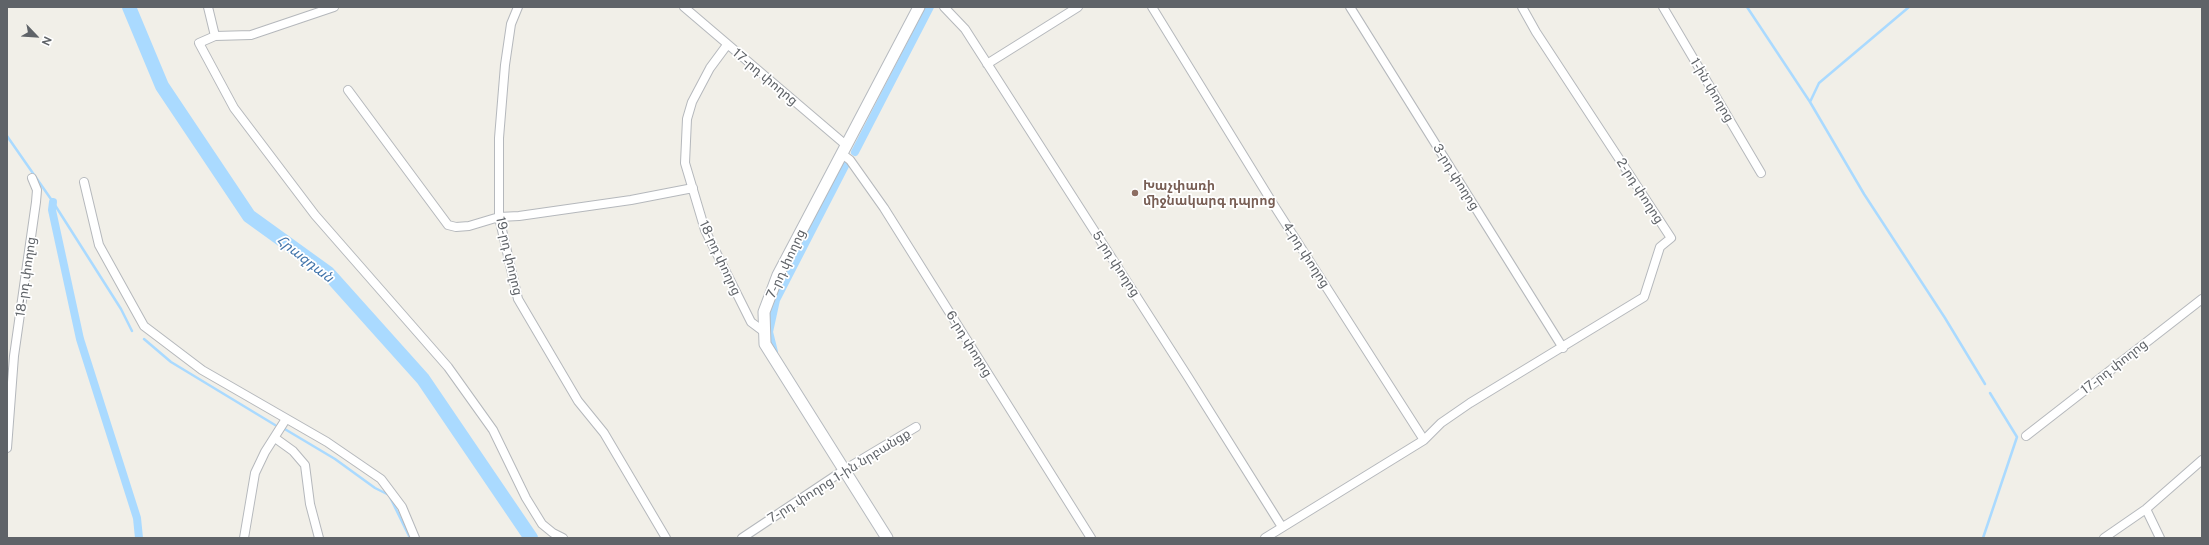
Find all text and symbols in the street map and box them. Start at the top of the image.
north arrow [16,16,56,56]
text: N [40,35,54,48]
street label: 17-րդ փողոց [729,45,801,109]
street label: 1-ին փողոց [1687,55,1737,125]
street label: 3-րդ փողոց [1429,141,1483,213]
street label: 2-րդ փողոց [1613,155,1667,227]
place label: Խաչփառի միջնակարգ դպրոց [1143,178,1276,209]
marker: Խաչփառի միջնակարգ դպրոց [1130,188,1140,198]
street label: 19-րդ փողոց [492,215,526,297]
street label: 18-րդ փողոց [696,218,744,298]
street label: 4-րդ փողոց [1279,219,1333,291]
street label: 7-րդ փողոց [763,227,809,301]
street label: 5-րդ փողոց [1089,228,1143,300]
water label: Հրազդան [273,232,337,286]
street label: 18-րդ փողոց [13,236,39,318]
street label: 6-րդ փողոց [942,308,996,380]
street label: 17-րդ փողոց [2078,336,2150,398]
street label: 7-րդ փողոց 1-ին նրբանցք [765,426,913,526]

